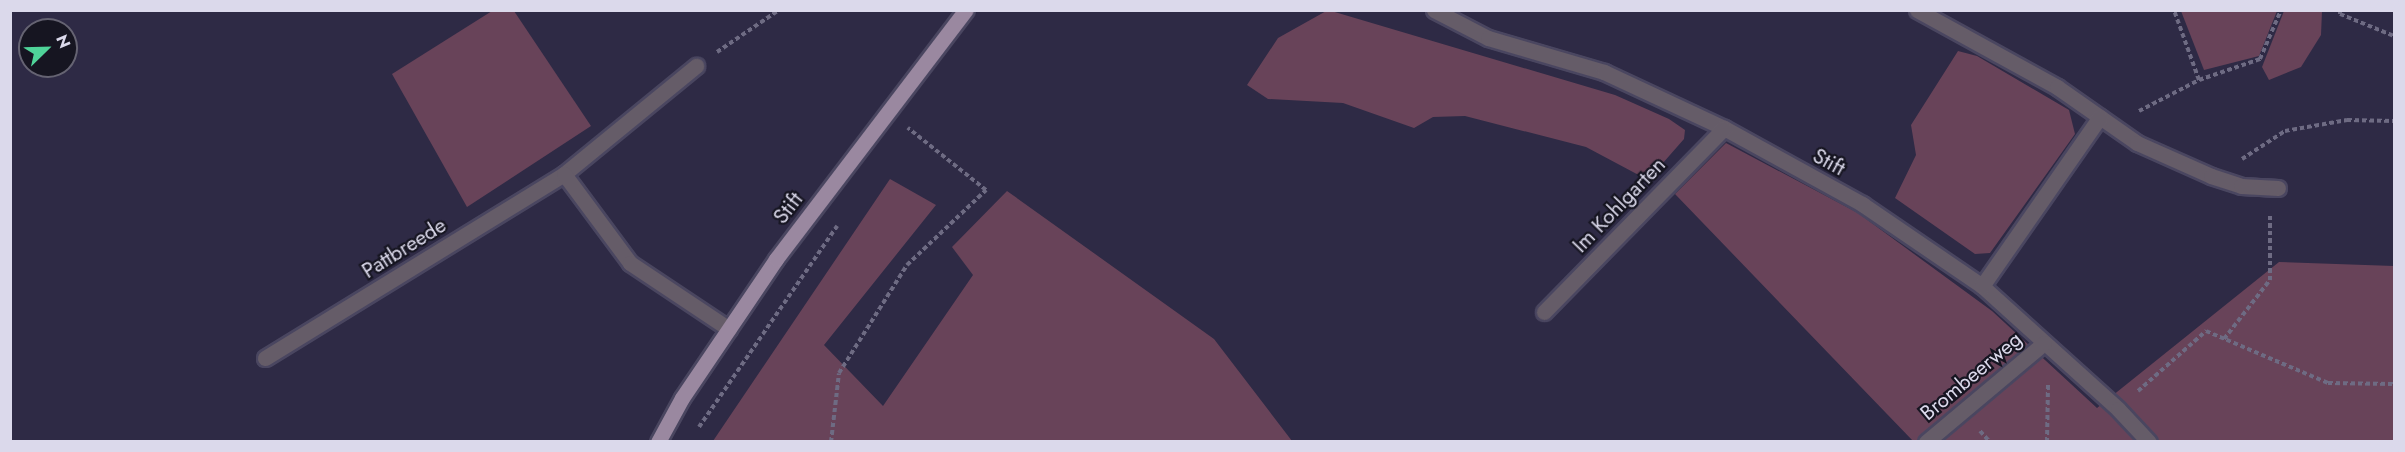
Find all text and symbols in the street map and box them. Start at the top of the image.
north arrow [18,18,78,78]
text: N [50,31,76,52]
street label: Stift [1808,143,1850,181]
street label: Im Kohlgarten [1567,152,1671,258]
street label: Stift [768,187,808,229]
street label: Pattbreede [357,212,451,284]
street label: Brombeerweg [1915,326,2027,426]

